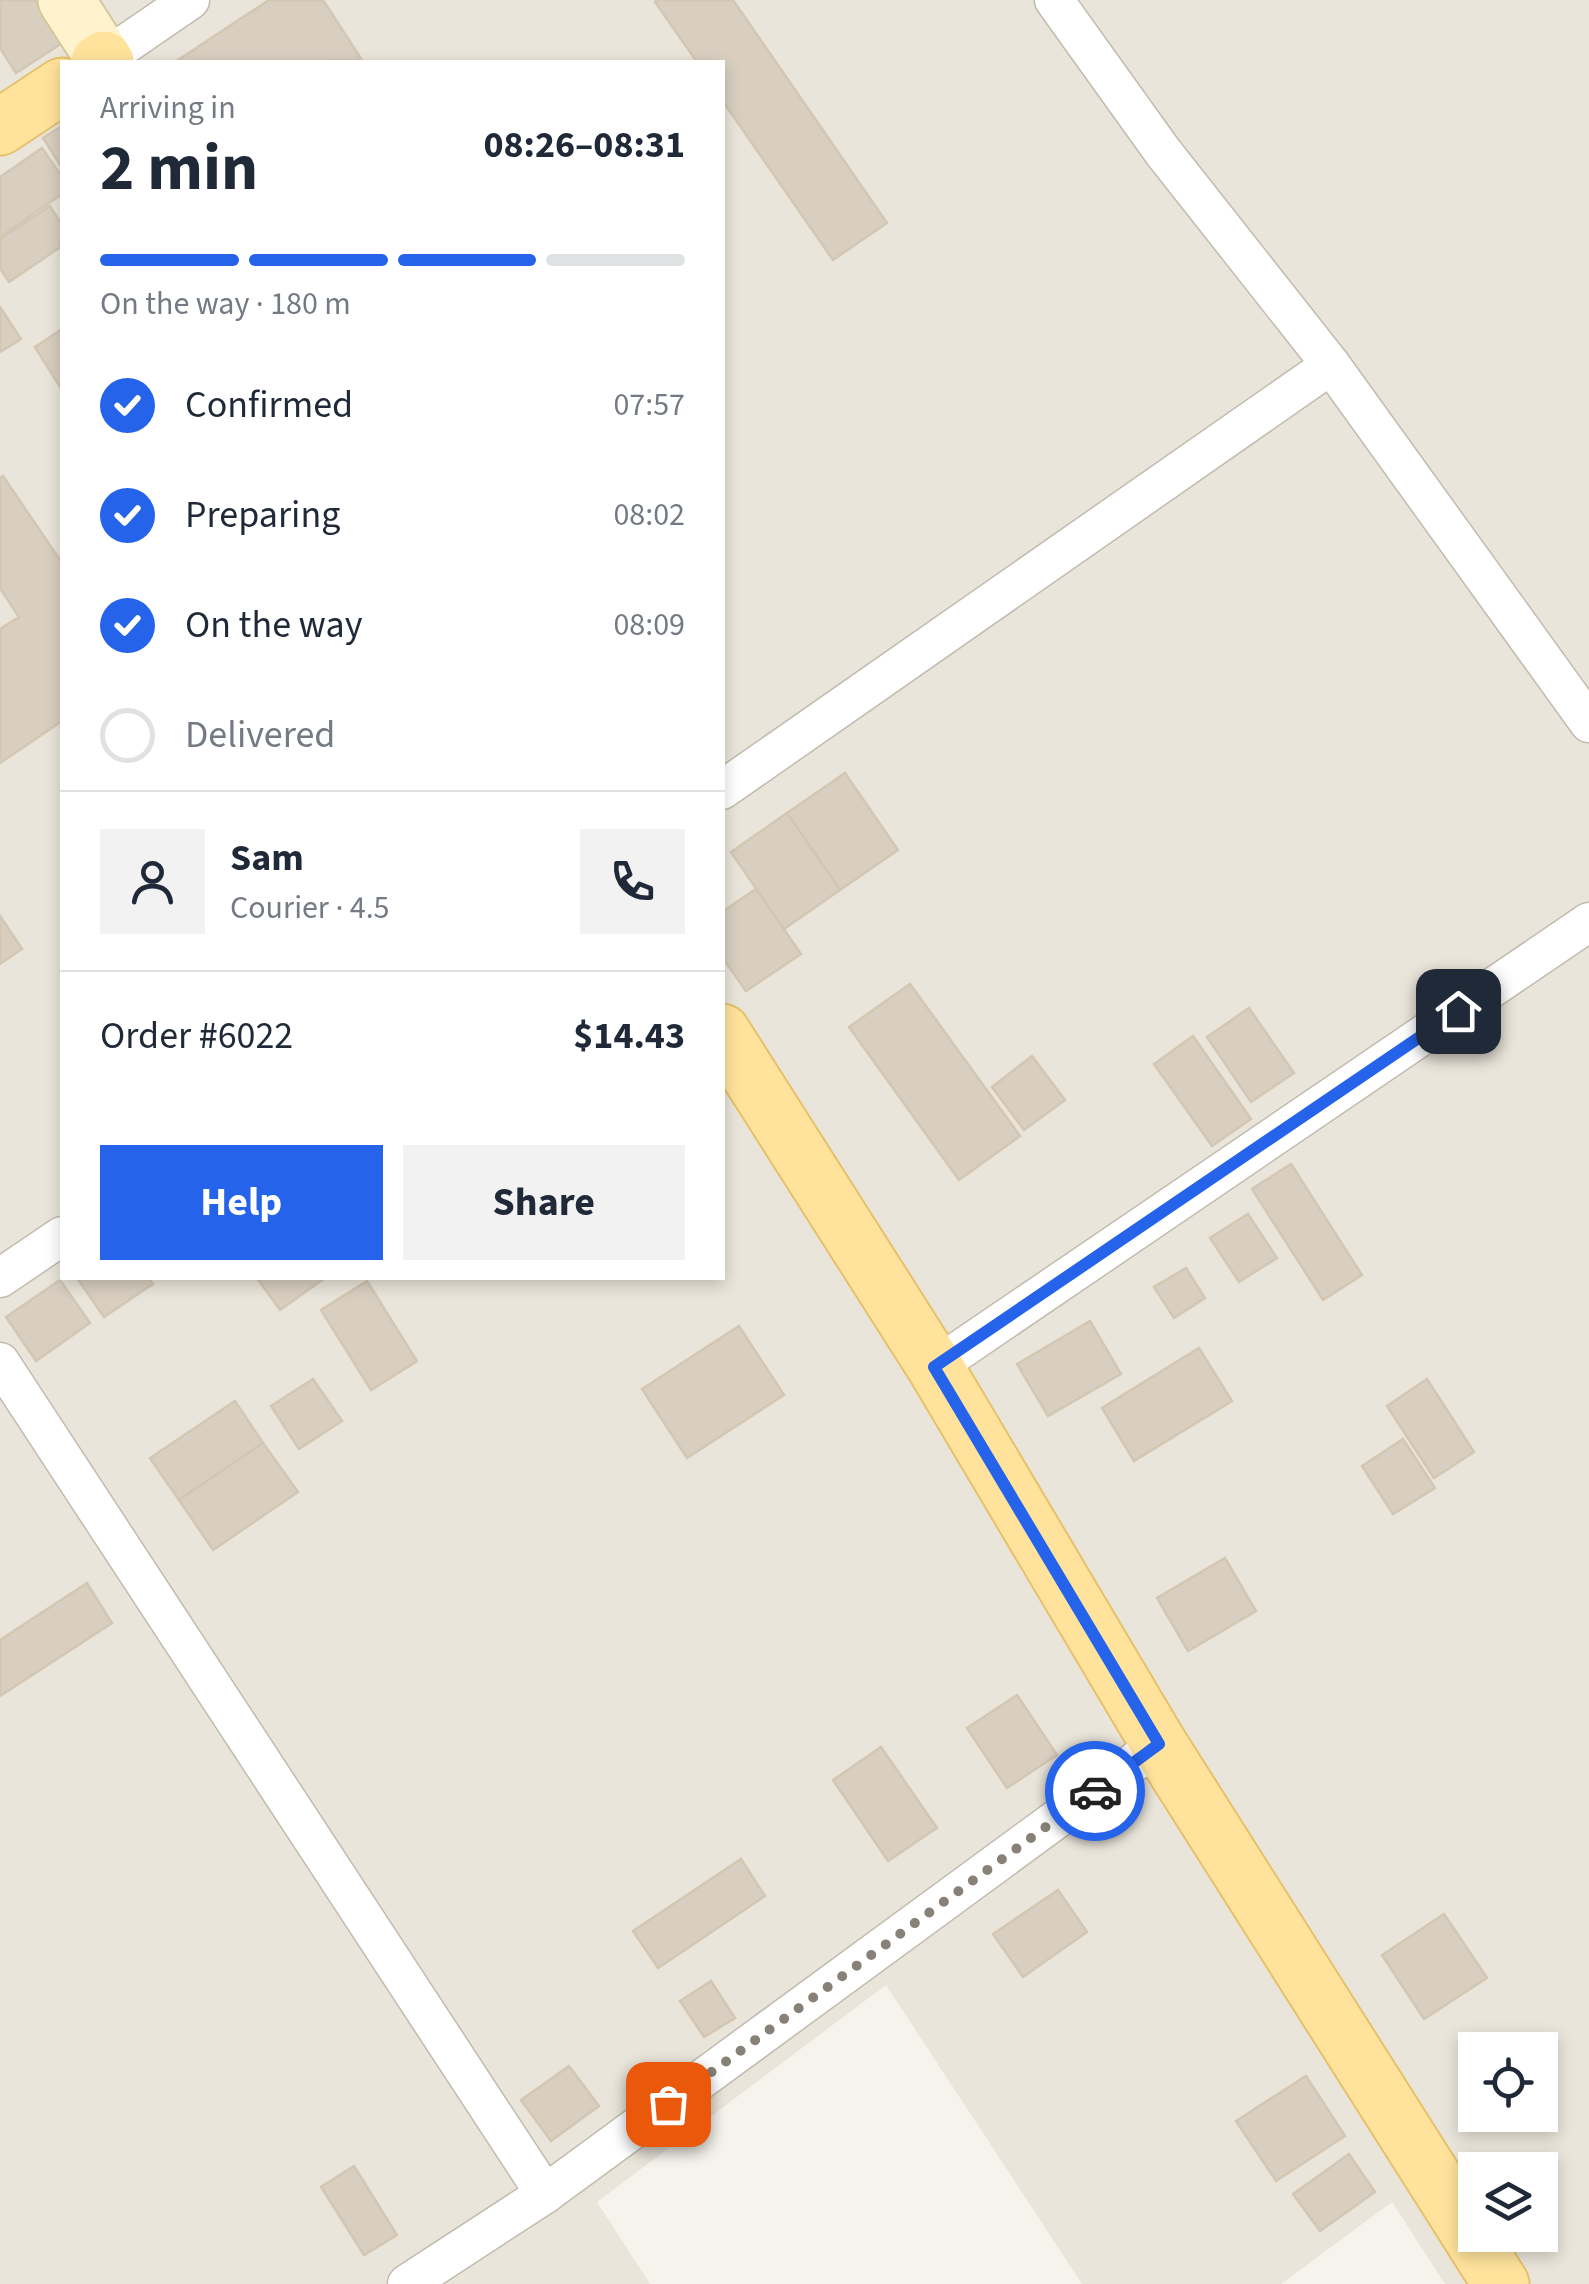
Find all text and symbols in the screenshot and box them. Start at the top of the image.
text: Arriving in [100,85,236,131]
text: 08:26–08:31 [483,118,685,172]
text: 2 min [100,122,258,215]
text: On the way · 180 m [100,281,351,327]
icon: check [100,378,155,433]
text: Confirmed [185,378,353,432]
text: 07:57 [613,382,685,428]
icon: check [100,488,155,543]
text: Preparing [185,488,340,542]
text: 08:02 [613,492,685,538]
icon: check [100,598,155,653]
text: On the way [185,598,362,652]
text: 08:09 [613,602,685,648]
text: Delivered [185,708,335,762]
button: person [100,829,205,934]
button: phone [580,829,685,934]
text: Sam [230,831,304,885]
text: Courier · 4.5 [230,885,390,931]
pin [1416,969,1501,1054]
icon: home [1431,984,1486,1039]
text: Order #6022 [100,1009,293,1063]
text: $14.43 [573,1009,685,1063]
button: Help [100,1145,383,1260]
button: Share [403,1145,685,1260]
courier [1045,1741,1145,1841]
icon: car [1068,1764,1123,1819]
map controls [1458,2032,1558,2252]
button: locate [1458,2032,1558,2132]
pin [626,2062,711,2147]
icon: bag [641,2077,696,2132]
button: layers [1458,2152,1558,2252]

